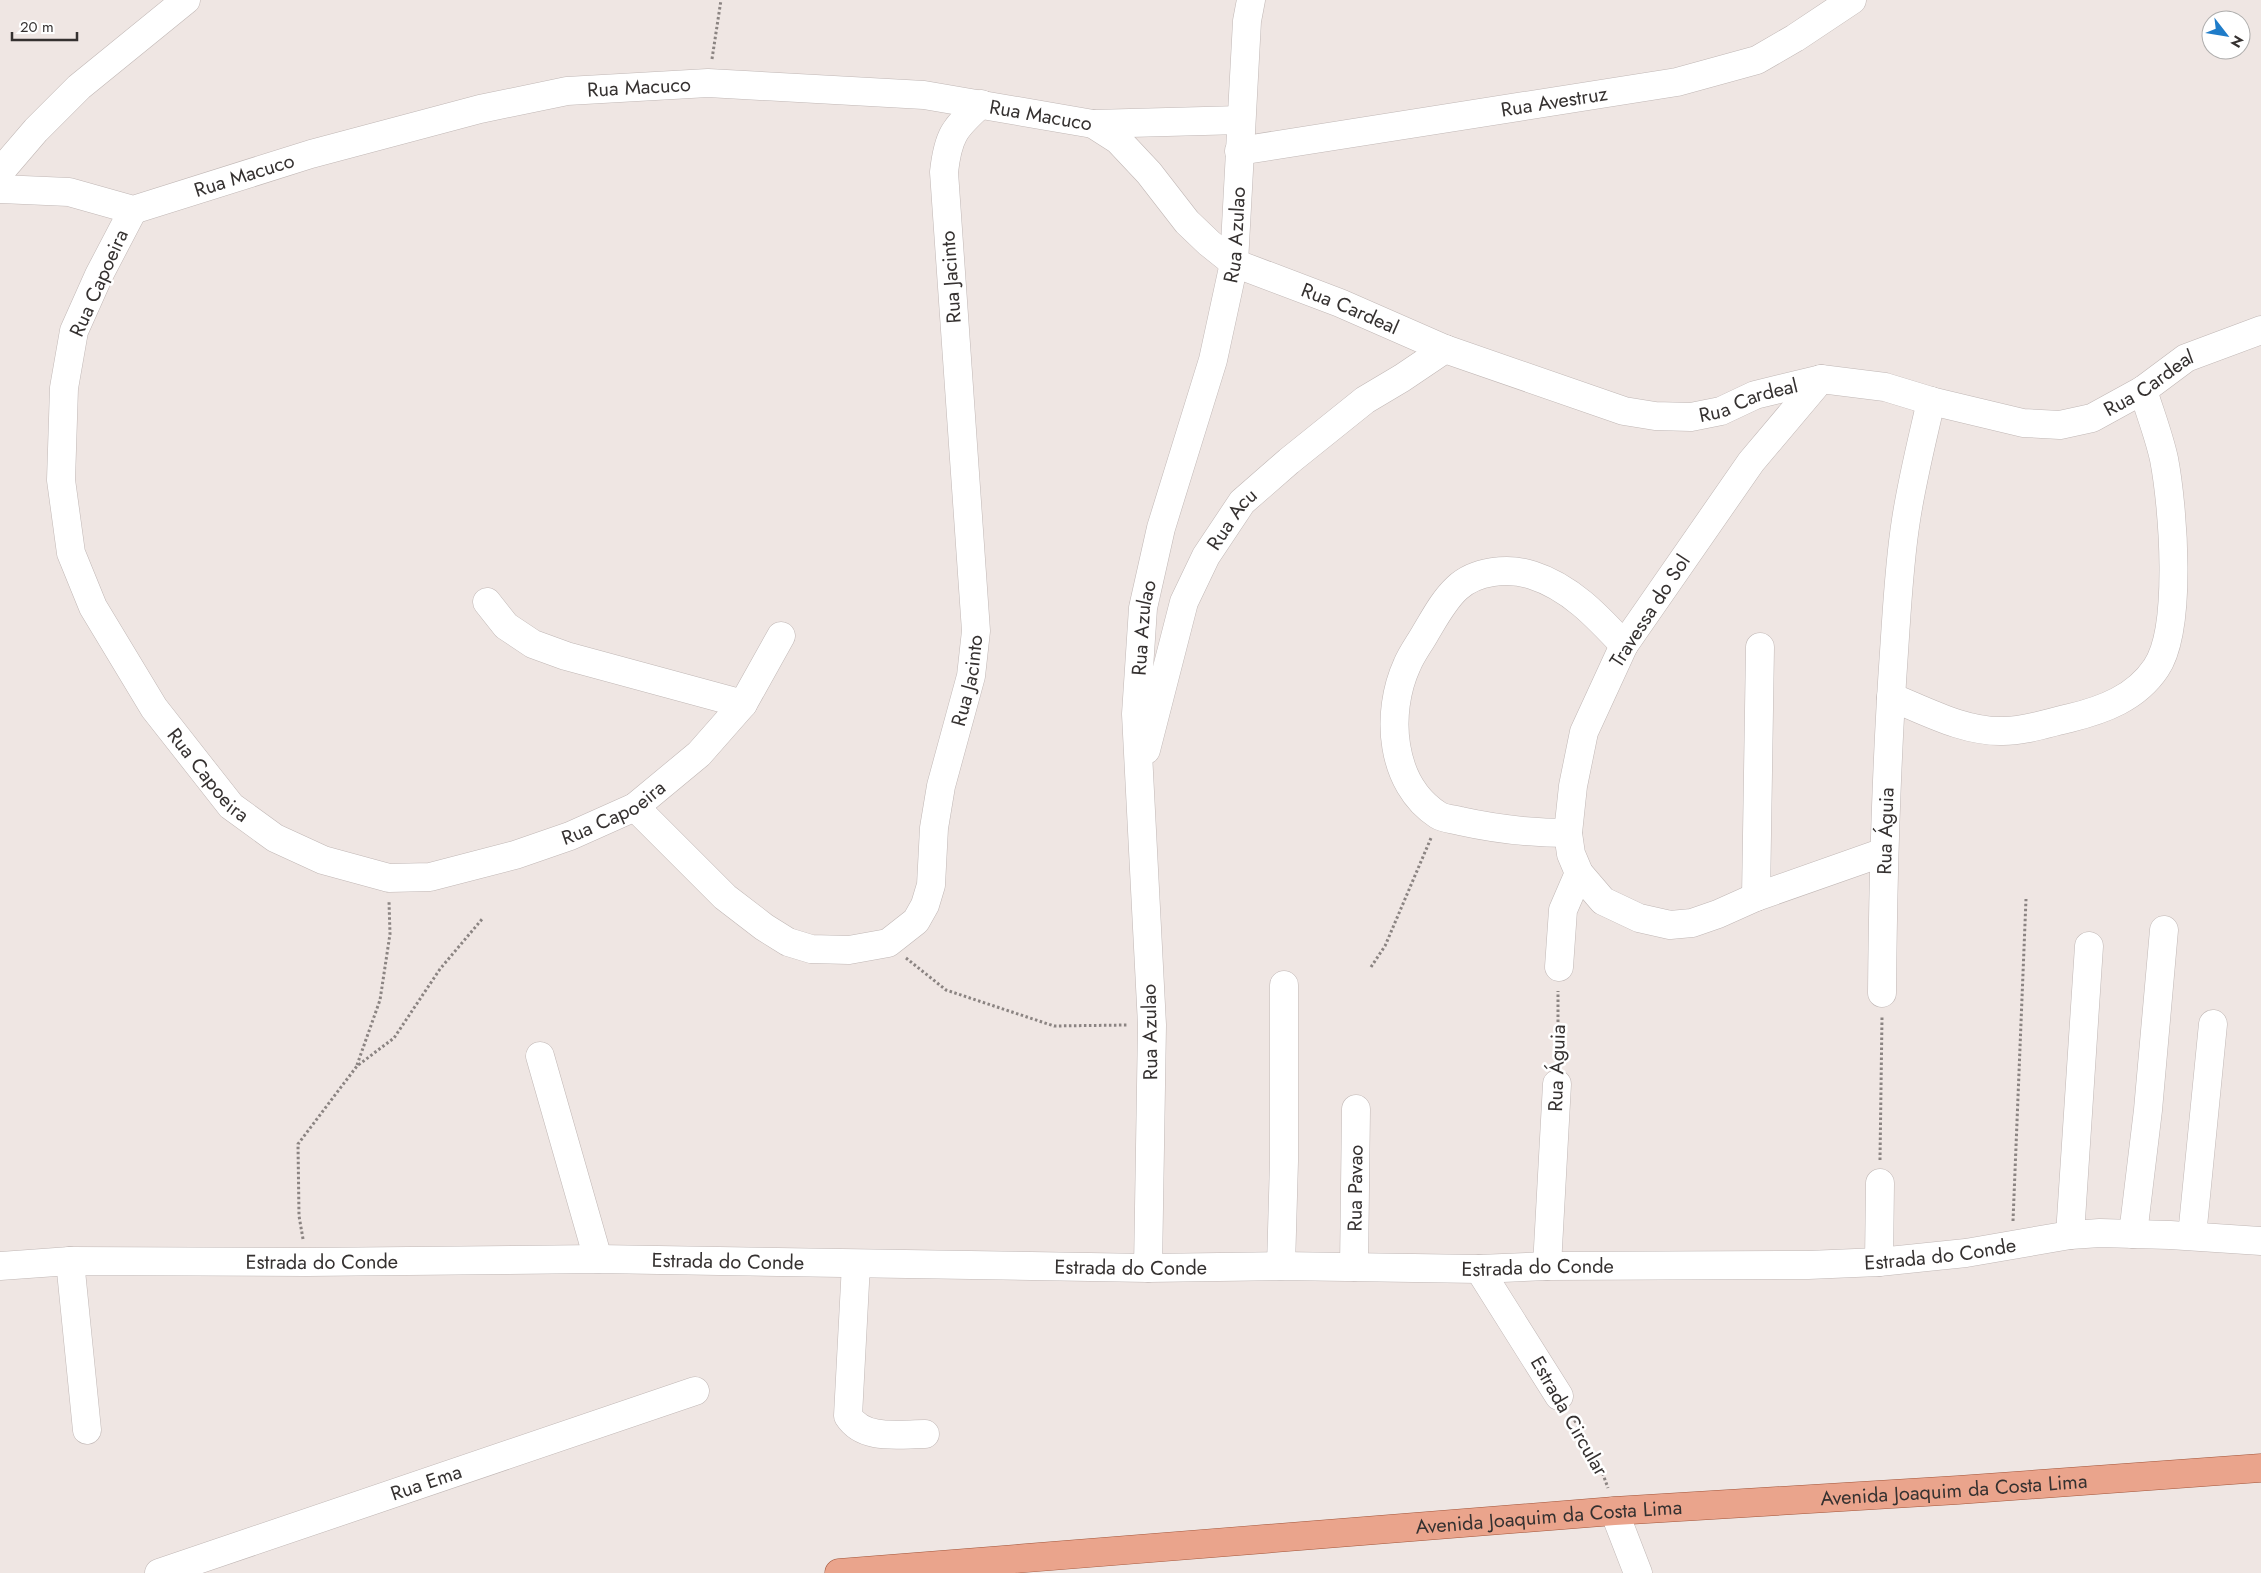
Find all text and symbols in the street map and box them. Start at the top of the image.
scale bar [12,10,78,42]
north arrow [2201,10,2251,60]
text: 20 m [20,16,54,38]
text: N [2226,32,2249,52]
street label: Rua Macuco [586,69,692,104]
street label: Rua Avestruz [1499,79,1610,124]
street label: Rua Macuco [987,92,1094,138]
street label: Rua Macuco [190,146,298,204]
street label: Rua Azulao [1216,186,1253,285]
street label: Rua Capoeira [62,225,136,341]
street label: Rua Jacinto [933,230,969,324]
street label: Rua Cardeal [1297,275,1404,342]
street label: Rua Cardeal [2098,342,2197,423]
street label: Rua Cardeal [1696,371,1801,430]
street label: Rua Acu [1199,481,1263,556]
street label: Travessa do Sol [1603,549,1697,673]
street label: Rua Azulao [1124,577,1163,677]
street label: Rua Jacinto [943,633,990,729]
street label: Rua Capoeira [160,722,255,829]
street label: Rua Capoeira [557,773,672,852]
street label: Rua Águia [1869,787,1901,875]
street label: Rua Azulao [1135,984,1165,1080]
street label: Rua Águia [1541,1024,1573,1112]
street label: Rua Pavao [1340,1144,1370,1231]
street label: Estrada do Conde [1864,1230,2018,1277]
street label: Estrada do Conde [651,1245,804,1277]
street label: Estrada do Conde [245,1247,398,1276]
street label: Estrada do Conde [1461,1251,1614,1284]
street label: Estrada do Conde [1054,1252,1207,1283]
street label: Estrada Circular [1523,1351,1615,1481]
street label: Rua Ema [387,1457,466,1508]
street label: Avenida Joaquim da Costa Lima [1820,1466,2088,1513]
street label: Avenida Joaquim da Costa Lima [1414,1492,1683,1541]

